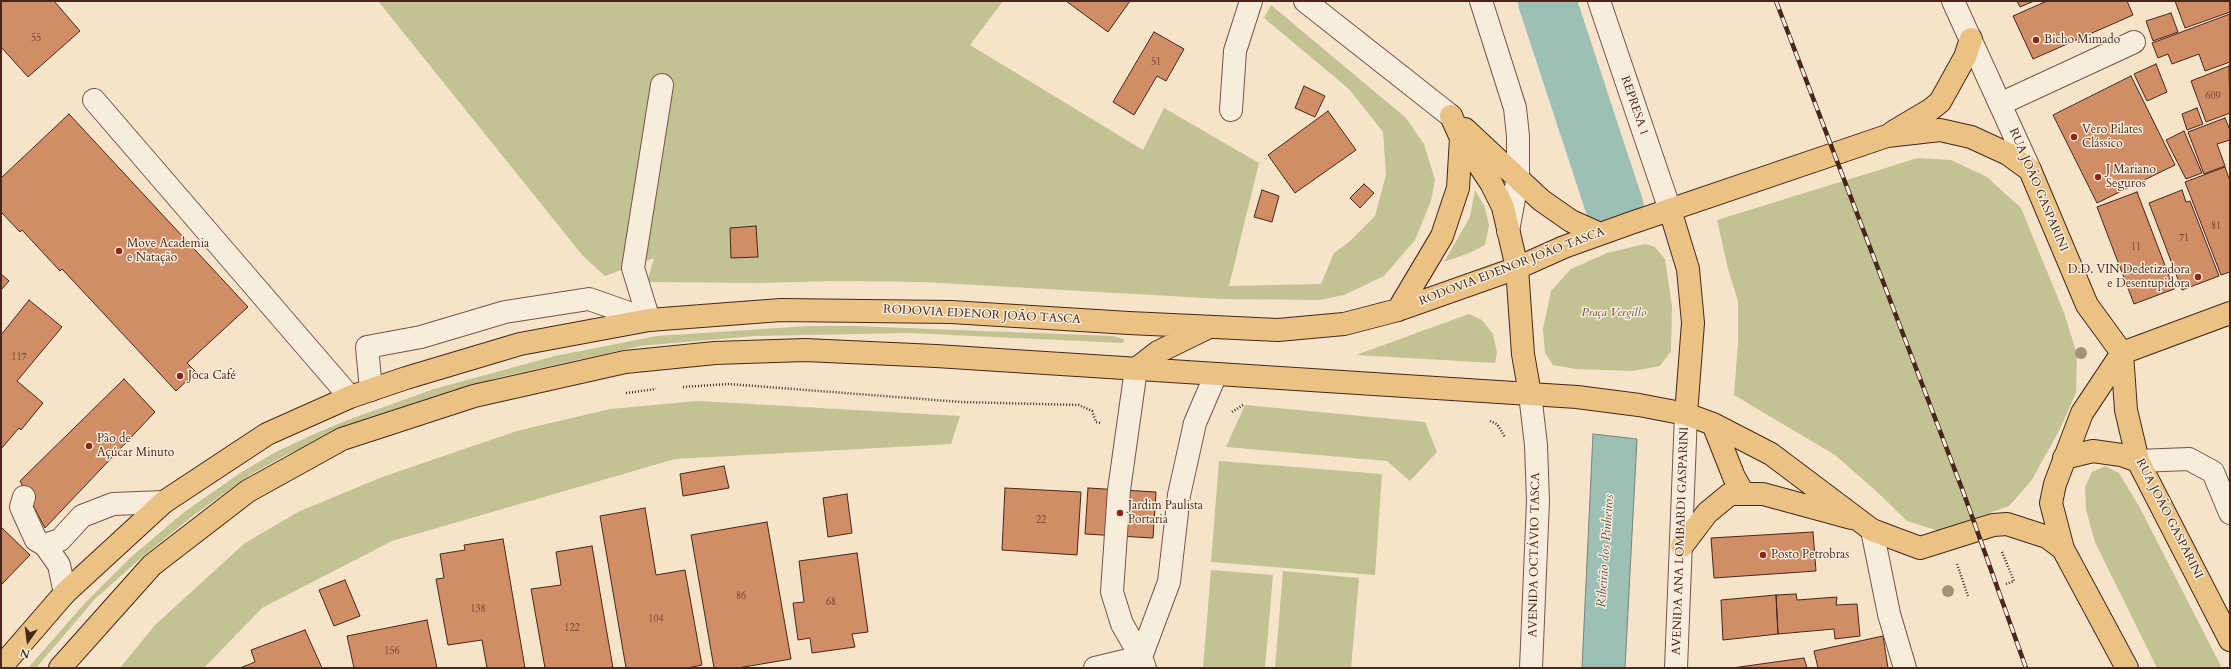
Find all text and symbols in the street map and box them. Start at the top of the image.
house number: 55 [31,33,41,45]
place label: Bicho Mimado [2044,33,2120,47]
marker: Bicho Mimado [2031,35,2041,45]
house number: 51 [1151,57,1161,69]
street label: REPRESA 1 [1617,74,1651,138]
house number: 609 [2205,91,2221,103]
place label: Vero Pilates Clássico [2082,123,2142,151]
street label: RUA JOÃO GASPARINI [2005,126,2071,254]
marker: Vero Pilates Clássico [2069,132,2079,142]
place label: J Mariano Seguros [2106,163,2156,191]
marker: J Mariano Seguros [2093,172,2103,182]
house number: 81 [2211,221,2221,233]
street label: RODOVIA EDENOR JOÃO TASCA [1417,225,1607,309]
house number: 71 [2179,233,2189,245]
place label: Move Academia e Natação [127,237,209,265]
house number: 11 [2131,242,2141,254]
marker: Move Academia e Natação [114,246,124,256]
place label: D.D. VIN Dedetizadora e Desentupidora [2068,263,2190,291]
marker: D.D. VIN Dedetizadora e Desentupidora [2193,272,2203,282]
street label: RODOVIA EDENOR JOÃO TASCA [883,303,1081,327]
park label: Praça Vergillo [1582,306,1646,320]
house number: 117 [11,352,27,364]
place label: Joca Café [188,369,236,383]
marker: Joca Café [175,371,185,381]
street label: AVENIDA ANA LOMBARDI GASPARINI [1670,427,1692,655]
place label: Pão de Açúcar Minuto [97,432,174,460]
marker: Pão de Açúcar Minuto [84,441,94,451]
street label: RUA JOÃO GASPARINI [2132,457,2206,581]
street label: AVENIDA OCTÁVIO TASCA [1526,472,1544,638]
water label: Ribeirão dos Pinheiros [1594,494,1618,608]
place label: Jardim Paulista Portaria [1128,499,1203,527]
marker: Jardim Paulista Portaria [1115,508,1125,518]
house number: 22 [1036,515,1046,527]
place label: Posto Petrobras [1771,548,1849,562]
marker: Posto Petrobras [1758,550,1768,560]
house number: 86 [736,591,746,603]
house number: 68 [826,597,836,609]
house number: 138 [470,604,486,616]
house number: 104 [648,614,664,626]
north arrow [8,621,48,661]
house number: 122 [564,623,580,635]
text: N [19,645,31,662]
house number: 156 [384,646,400,658]

